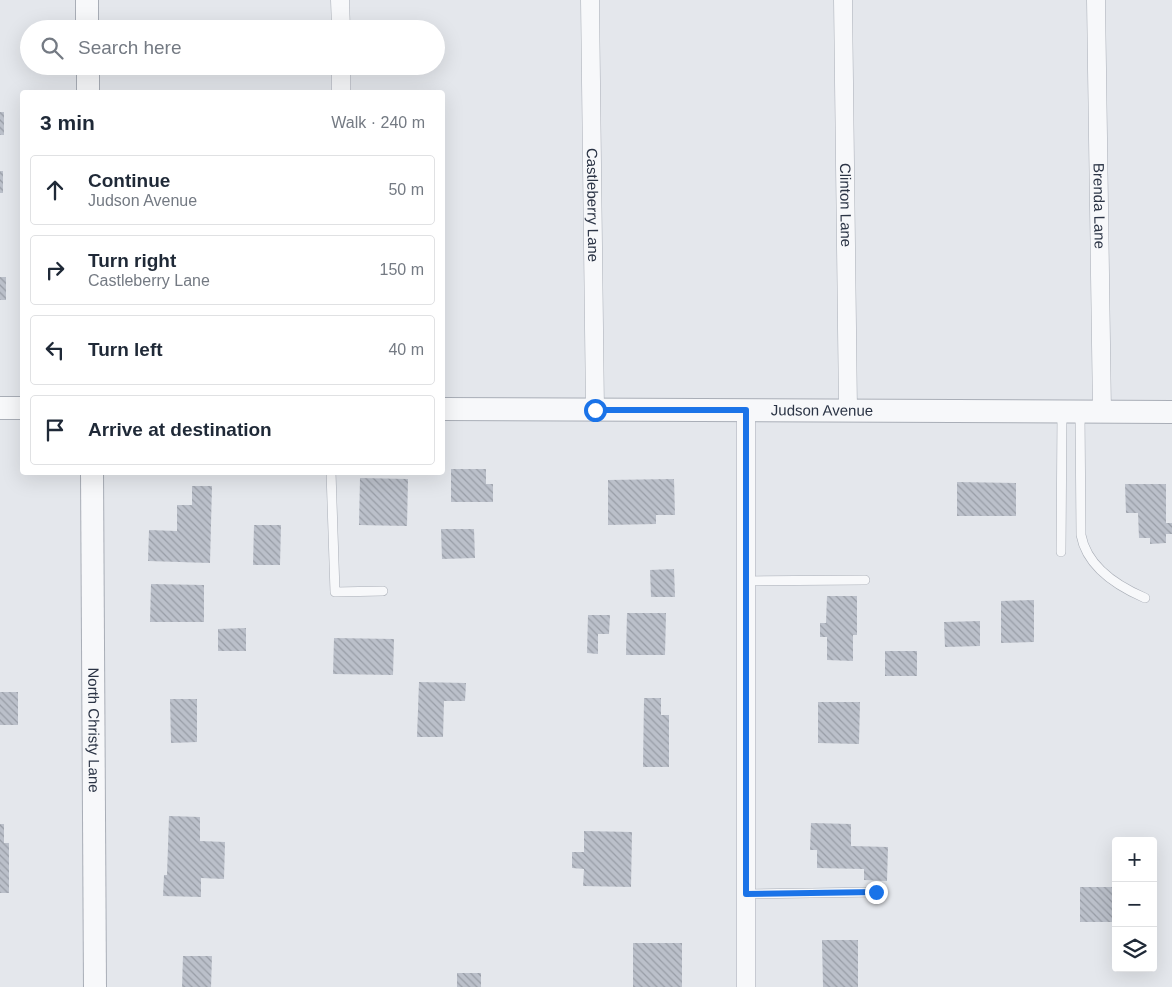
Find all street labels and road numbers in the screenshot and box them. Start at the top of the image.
street label: Castleberry Lane [584,148,602,262]
street label: Clinton Lane [837,163,855,247]
street label: Brenda Lane [1090,163,1109,249]
street label: Judson Avenue [771,401,873,419]
street label: North Christy Lane [85,667,103,793]

